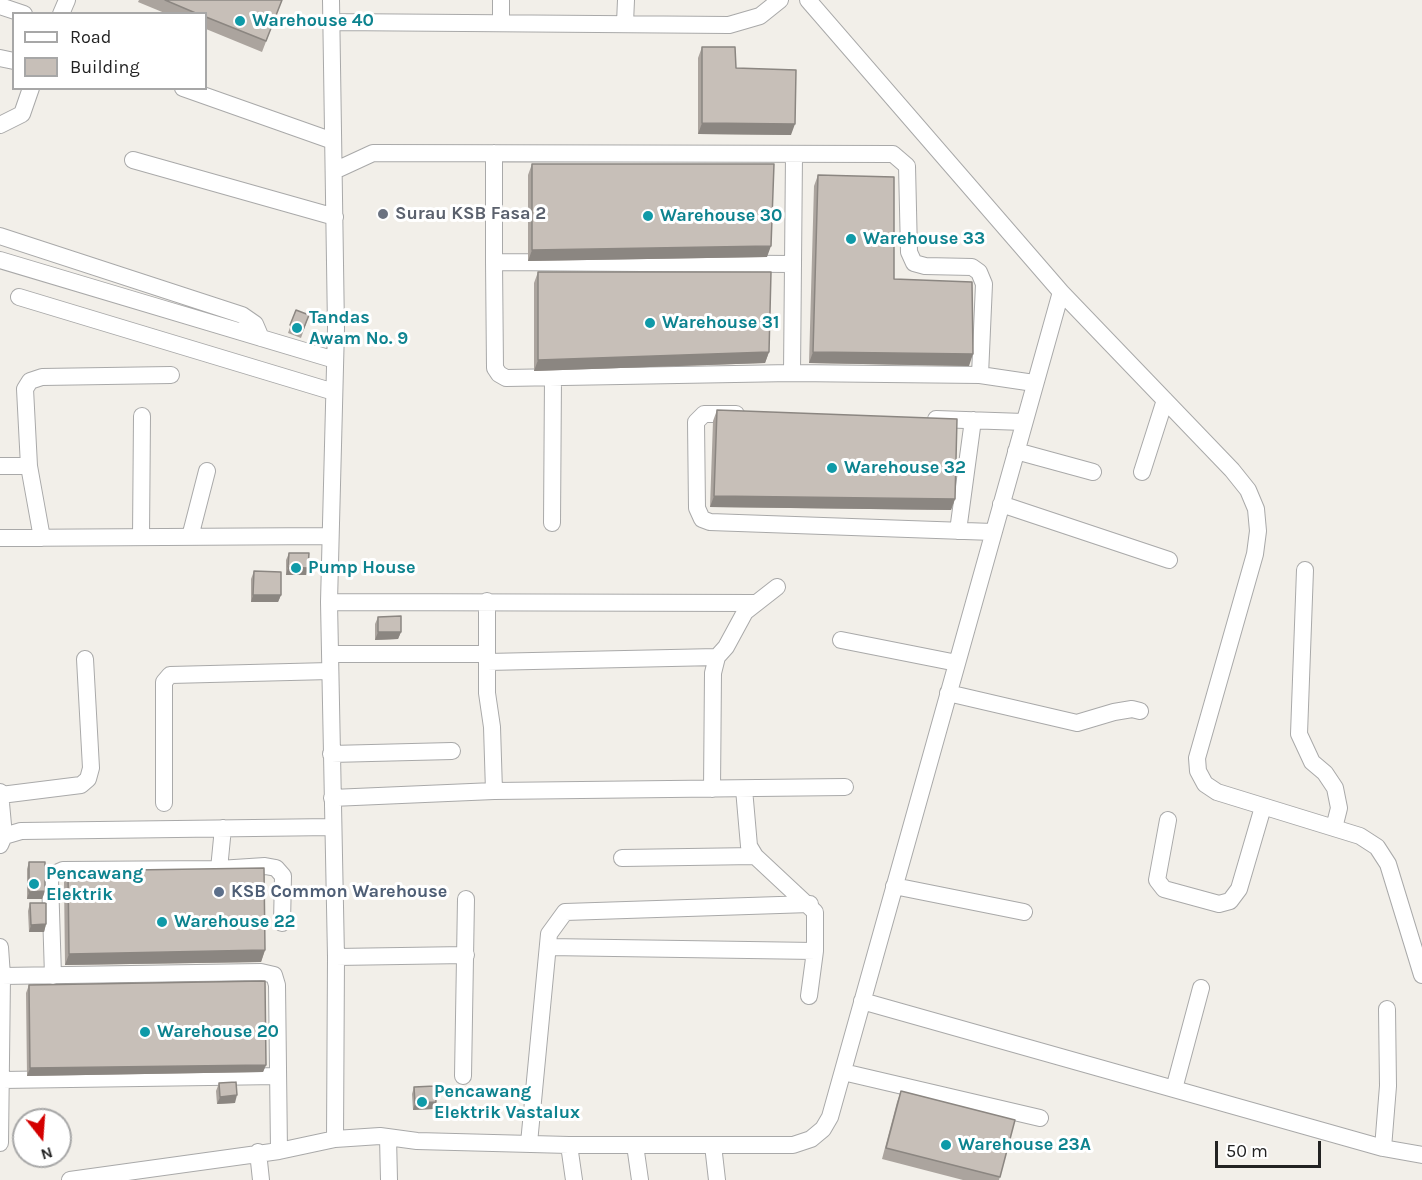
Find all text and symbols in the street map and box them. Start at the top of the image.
place label: Warehouse 40 [252,10,374,32]
legend [12,12,207,90]
marker: Warehouse 40 [233,14,247,28]
text: Road [70,26,111,48]
text: Building [70,56,140,78]
place label: Surau KSB Fasa 2 [395,203,546,225]
place label: Warehouse 30 [660,205,782,227]
marker: Surau KSB Fasa 2 [376,207,390,221]
marker: Warehouse 30 [641,209,655,223]
place label: Warehouse 33 [863,228,985,250]
marker: Warehouse 33 [844,232,858,246]
place label: Tandas Awam No. 9 [309,307,408,350]
place label: Warehouse 31 [662,312,779,334]
marker: Warehouse 31 [643,316,657,330]
marker: Tandas Awam No. 9 [290,321,304,335]
place label: Warehouse 32 [844,457,966,479]
marker: Warehouse 32 [825,461,839,475]
place label: Pump House [308,557,416,579]
marker: Pump House [289,561,303,575]
place label: Pencawang Elektrik [46,863,143,906]
marker: Pencawang Elektrik [27,877,41,891]
place label: KSB Common Warehouse [231,881,447,903]
marker: KSB Common Warehouse [212,885,226,899]
place label: Warehouse 22 [174,911,296,933]
marker: Warehouse 22 [155,915,169,929]
place label: Warehouse 20 [157,1021,279,1043]
marker: Warehouse 20 [138,1025,152,1039]
place label: Pencawang Elektrik Vastalux [434,1081,580,1124]
marker: Pencawang Elektrik Vastalux [415,1095,429,1109]
north arrow [12,1108,72,1168]
scale bar [1218,1129,1324,1167]
place label: Warehouse 23A [958,1134,1091,1156]
marker: Warehouse 23A [939,1138,953,1152]
text: 50 m [1226,1140,1268,1162]
text: N [39,1143,55,1165]

